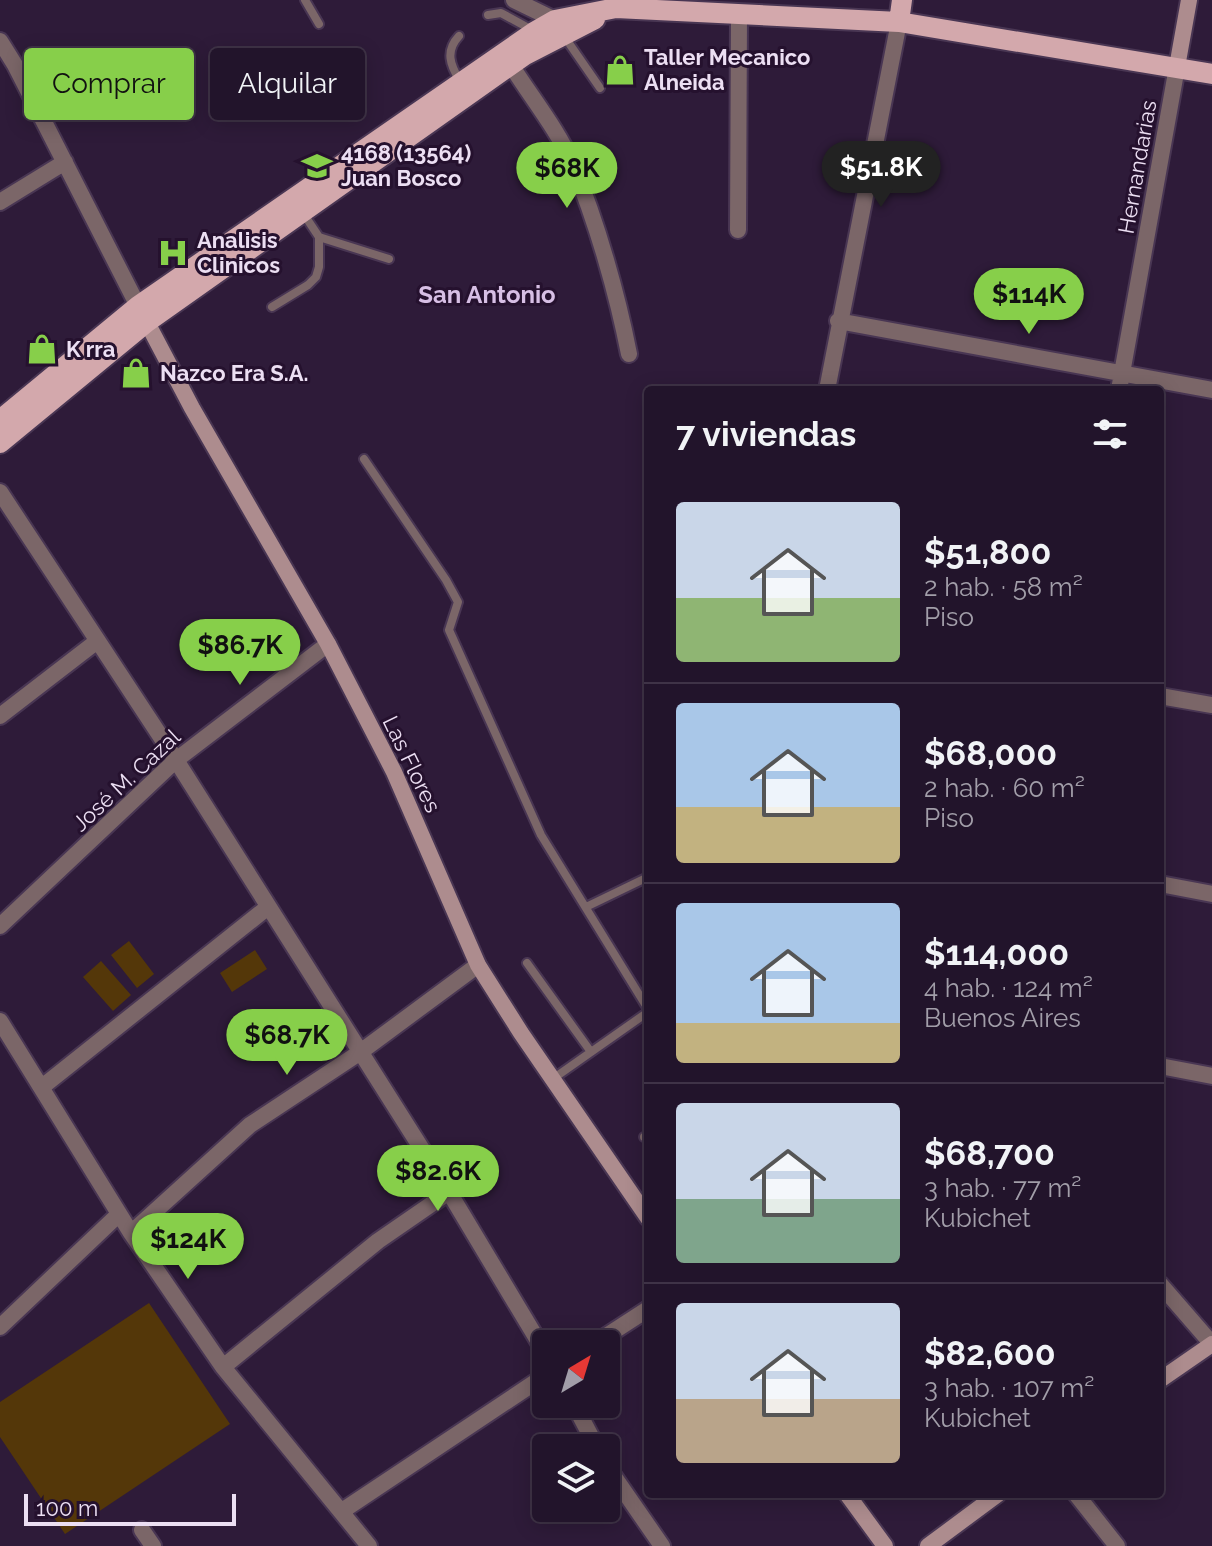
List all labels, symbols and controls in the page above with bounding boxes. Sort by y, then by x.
place label: Taller Mecanico Alneida [644,44,810,95]
chip: Comprar [24,48,194,120]
chip: Alquilar [210,48,365,120]
shop icon: Taller Mecanico Alneida [603,53,637,87]
street label: Hernandarias [1112,98,1162,236]
place label: 4168 (13564) Juan Bosco [341,140,471,191]
pin: $51.8K [816,141,946,209]
pin: $68K [520,142,614,210]
school or university icon: 4168 (13564) Juan Bosco [300,149,334,183]
text: $51.8K [840,152,922,182]
text: $68K [534,153,600,183]
place label: Analisis Clinicos [197,227,280,278]
hospital icon: Analisis Clinicos [156,236,190,270]
pin: $114K [973,268,1085,336]
text: $114K [992,279,1066,309]
district label: San Antonio [418,280,556,309]
shop icon: K rra [25,332,59,366]
place label: K rra [66,336,115,362]
shop icon: Nazco Era S.A. [119,356,153,390]
place label: Nazco Era S.A. [160,360,309,386]
icon: filters [1088,412,1132,456]
text: 7 viviendas [676,414,856,454]
text: $51,800 [924,532,1051,572]
icon: home [740,534,836,630]
text: 2 hab. · 58 m² [924,572,1083,602]
text: Piso [924,602,974,632]
pin: $86.7K [175,619,305,687]
text: $86.7K [197,630,283,660]
street label: Las Flores [378,712,446,816]
street label: José M. Cazal [67,724,185,836]
text: $68,000 [924,733,1057,773]
icon: home [740,735,836,831]
text: 2 hab. · 60 m² [924,773,1085,803]
text: Piso [924,803,974,833]
text: $114,000 [924,933,1069,973]
icon: home [740,935,836,1031]
text: 4 hab. · 124 m² [924,973,1093,1003]
text: Buenos Aires [924,1003,1081,1033]
pin: $68.7K [222,1009,352,1077]
text: $68.7K [244,1020,330,1050]
text: $68,700 [924,1133,1055,1173]
icon: home [740,1135,836,1231]
pin: $82.6K [373,1145,503,1213]
text: $82.6K [395,1156,481,1186]
text: 3 hab. · 77 m² [924,1173,1081,1203]
text: Kubichet [924,1203,1031,1233]
pin: $124K [132,1213,244,1281]
text: $124K [150,1224,226,1254]
north arrow [532,1330,620,1418]
map controls [532,1330,620,1522]
text: $82,600 [924,1333,1056,1373]
icon: home [740,1335,836,1431]
text: 3 hab. · 107 m² [924,1373,1094,1403]
text: Kubichet [924,1403,1031,1433]
button: layers [532,1434,620,1522]
scale bar [24,1490,236,1526]
text: 100 m [36,1495,98,1521]

